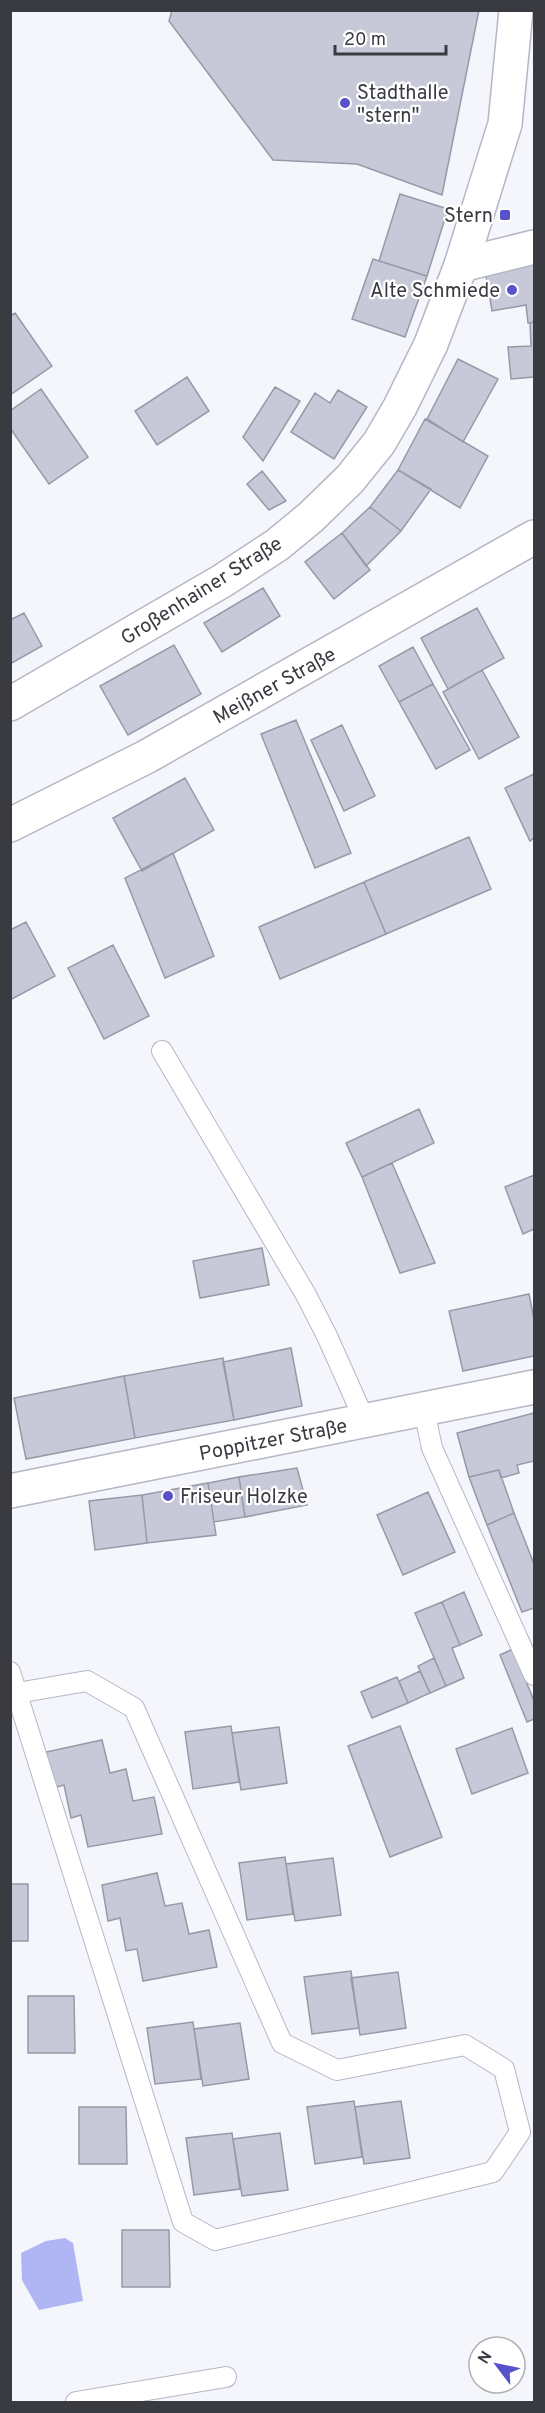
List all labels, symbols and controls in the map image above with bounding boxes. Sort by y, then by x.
scale bar [335,18,446,56]
text: 20 m [344,29,386,52]
place label: Stadthalle "stern" [357,81,448,130]
marker: Stadthalle "stern" [338,96,352,110]
place label: Stern [444,204,493,230]
marker: Stern [498,208,512,222]
place label: Alte Schmiede [370,279,500,305]
marker: Alte Schmiede [505,283,519,297]
street label: Großenhainer Straße [116,531,288,652]
street label: Meißner Straße [209,642,341,731]
street label: Poppitzer Straße [197,1414,350,1468]
place label: Friseur Holzke [180,1485,308,1511]
marker: Friseur Holzke [161,1489,175,1503]
north arrow [467,2335,527,2395]
text: N [474,2348,498,2368]

